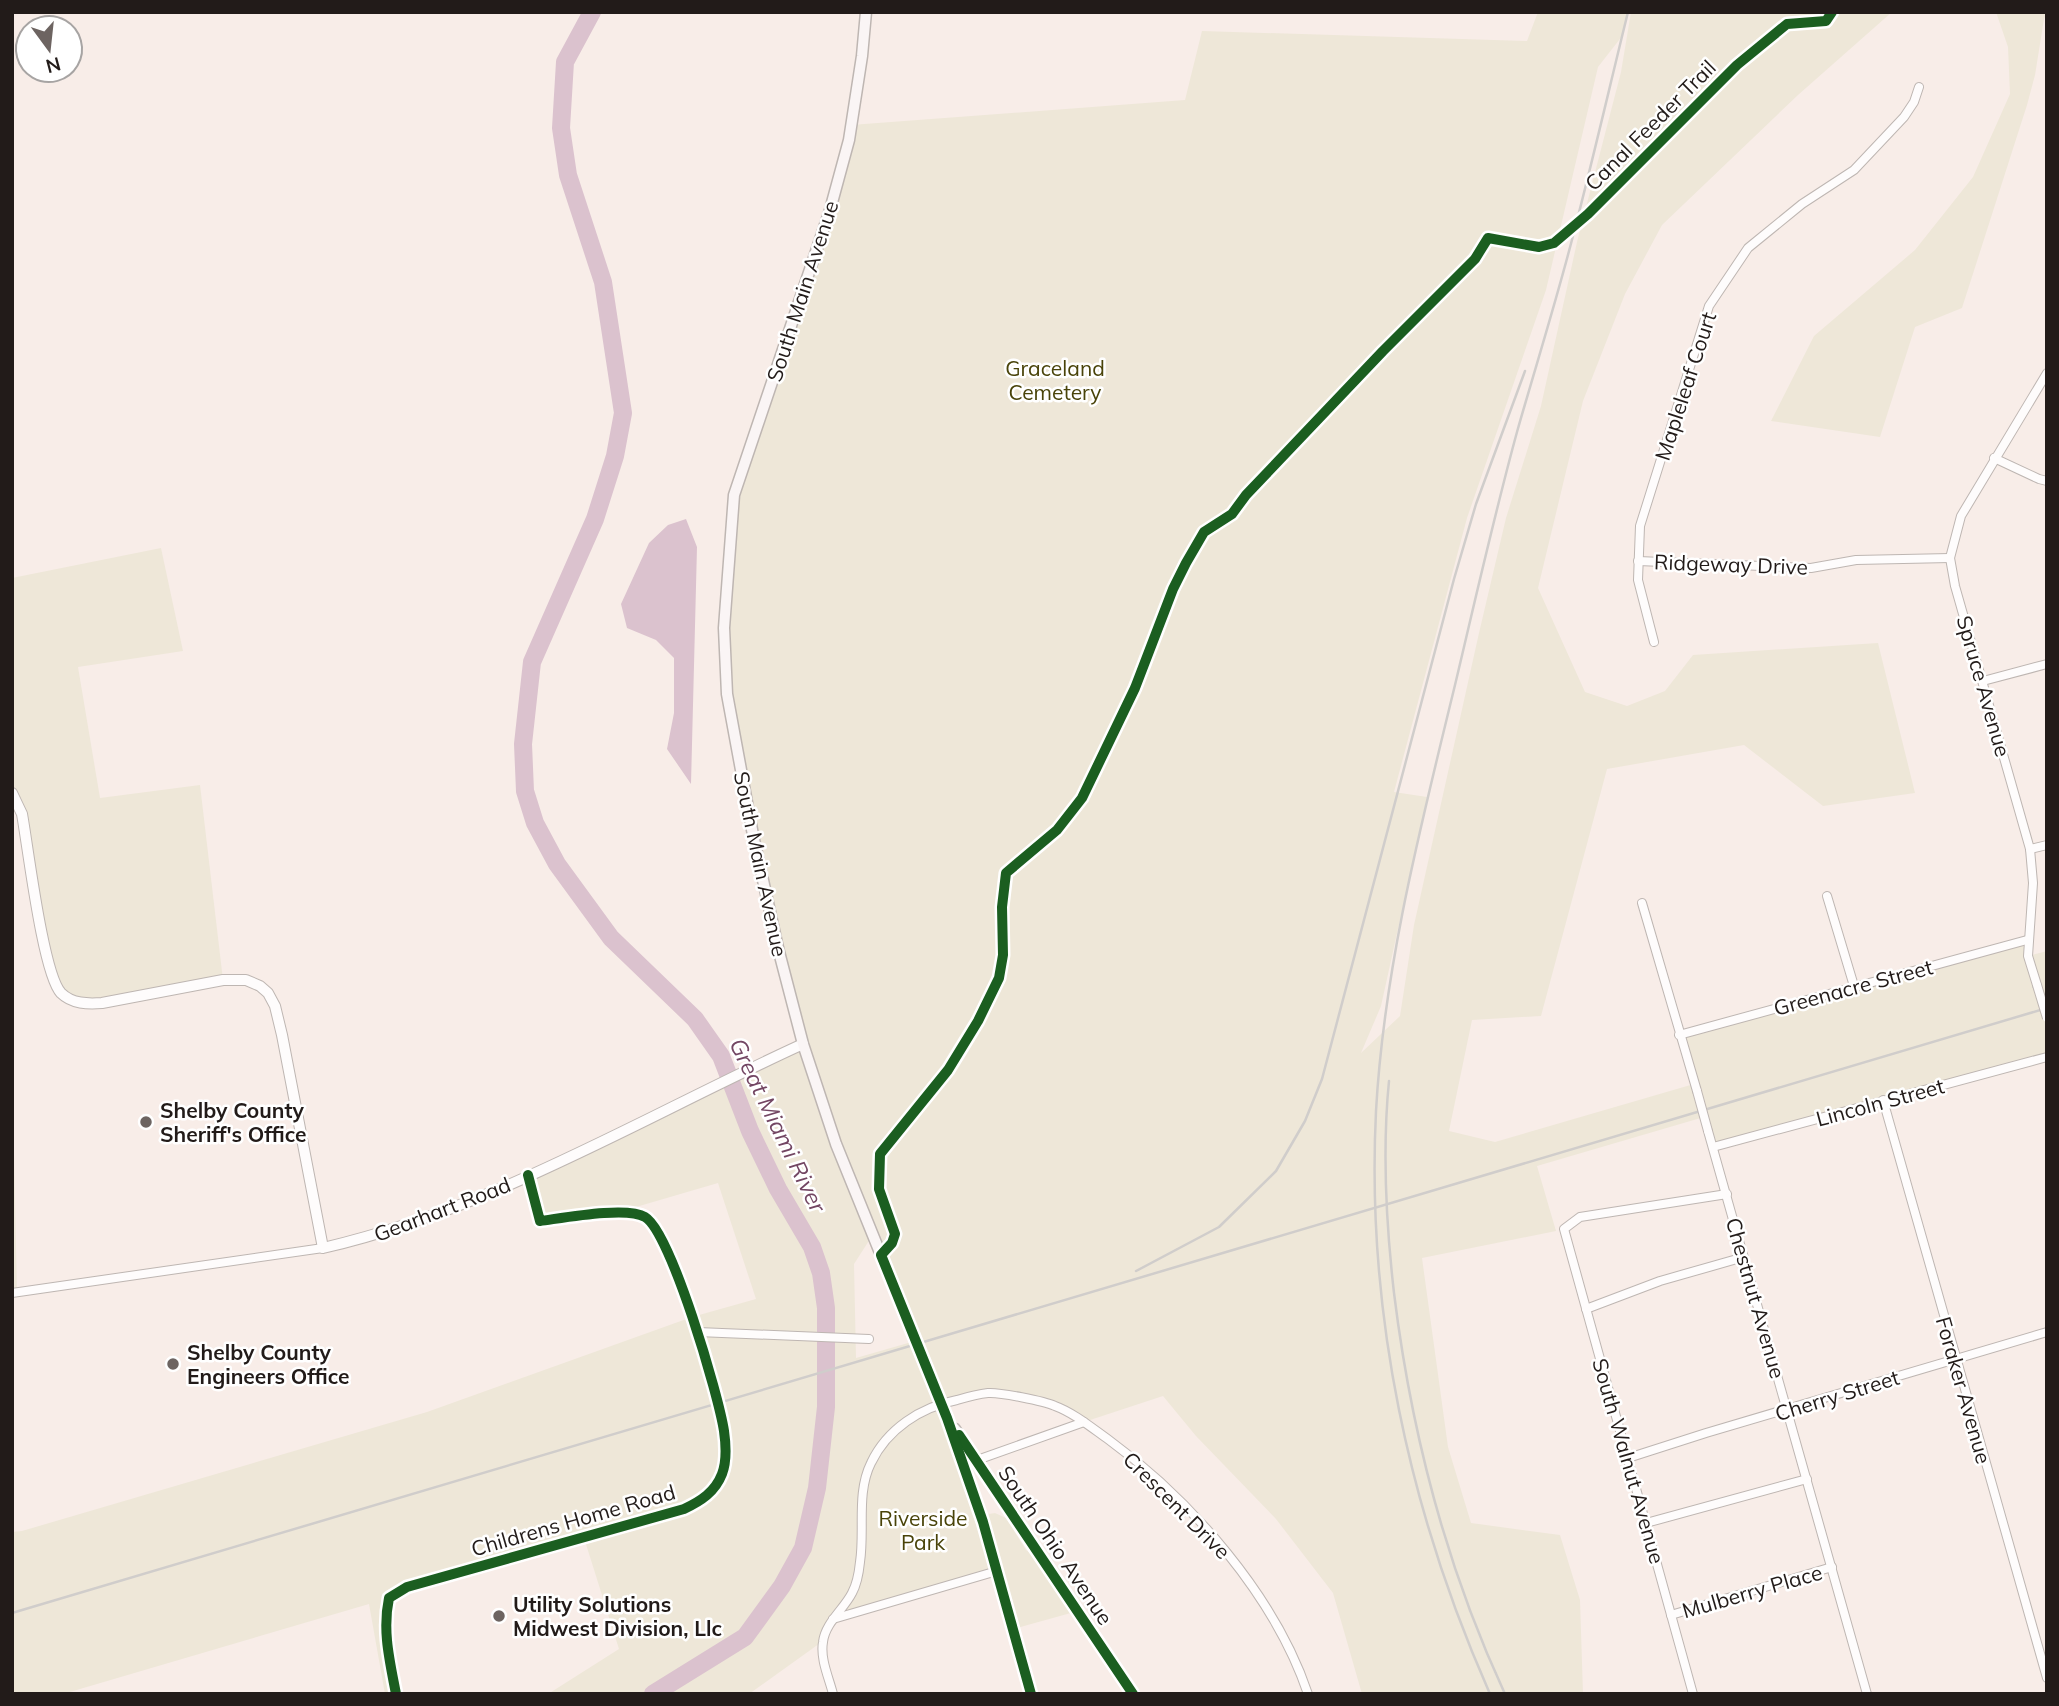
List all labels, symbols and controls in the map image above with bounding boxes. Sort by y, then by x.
north arrow [14,14,84,84]
text: N [43,52,63,79]
street label: Canal Feeder Trail [1579,54,1721,196]
street label: South Main Avenue [760,197,844,385]
street label: Mapleleaf Court [1649,309,1721,463]
park label: Graceland Cemetery [1005,355,1105,405]
street label: Ridgeway Drive [1654,548,1808,580]
street label: Spruce Avenue [1951,612,2017,760]
street label: South Main Avenue [729,769,793,959]
street label: Greenacre Street [1771,953,1935,1021]
water label: Great Miami River [723,1033,833,1218]
street label: Lincoln Street [1813,1072,1947,1132]
place label: Shelby County Sheriff's Office [160,1097,307,1147]
marker: Shelby County Sheriff's Office [138,1114,154,1130]
street label: Gearhart Road [370,1171,514,1247]
street label: Chestnut Avenue [1721,1215,1791,1381]
street label: Foraker Avenue [1931,1313,1997,1467]
place label: Shelby County Engineers Office [187,1339,350,1389]
street label: South Walnut Avenue [1587,1355,1671,1567]
marker: Shelby County Engineers Office [165,1356,181,1372]
street label: Cherry Street [1772,1364,1902,1426]
street label: Crescent Drive [1118,1446,1236,1564]
street label: South Ohio Avenue [993,1460,1119,1630]
street label: Childrens Home Road [468,1478,678,1562]
park label: Riverside Park [879,1505,967,1555]
street label: Mulberry Place [1679,1559,1825,1623]
place label: Utility Solutions Midwest Division, Llc [513,1591,722,1641]
marker: Utility Solutions Midwest Division, Llc [491,1608,507,1624]

